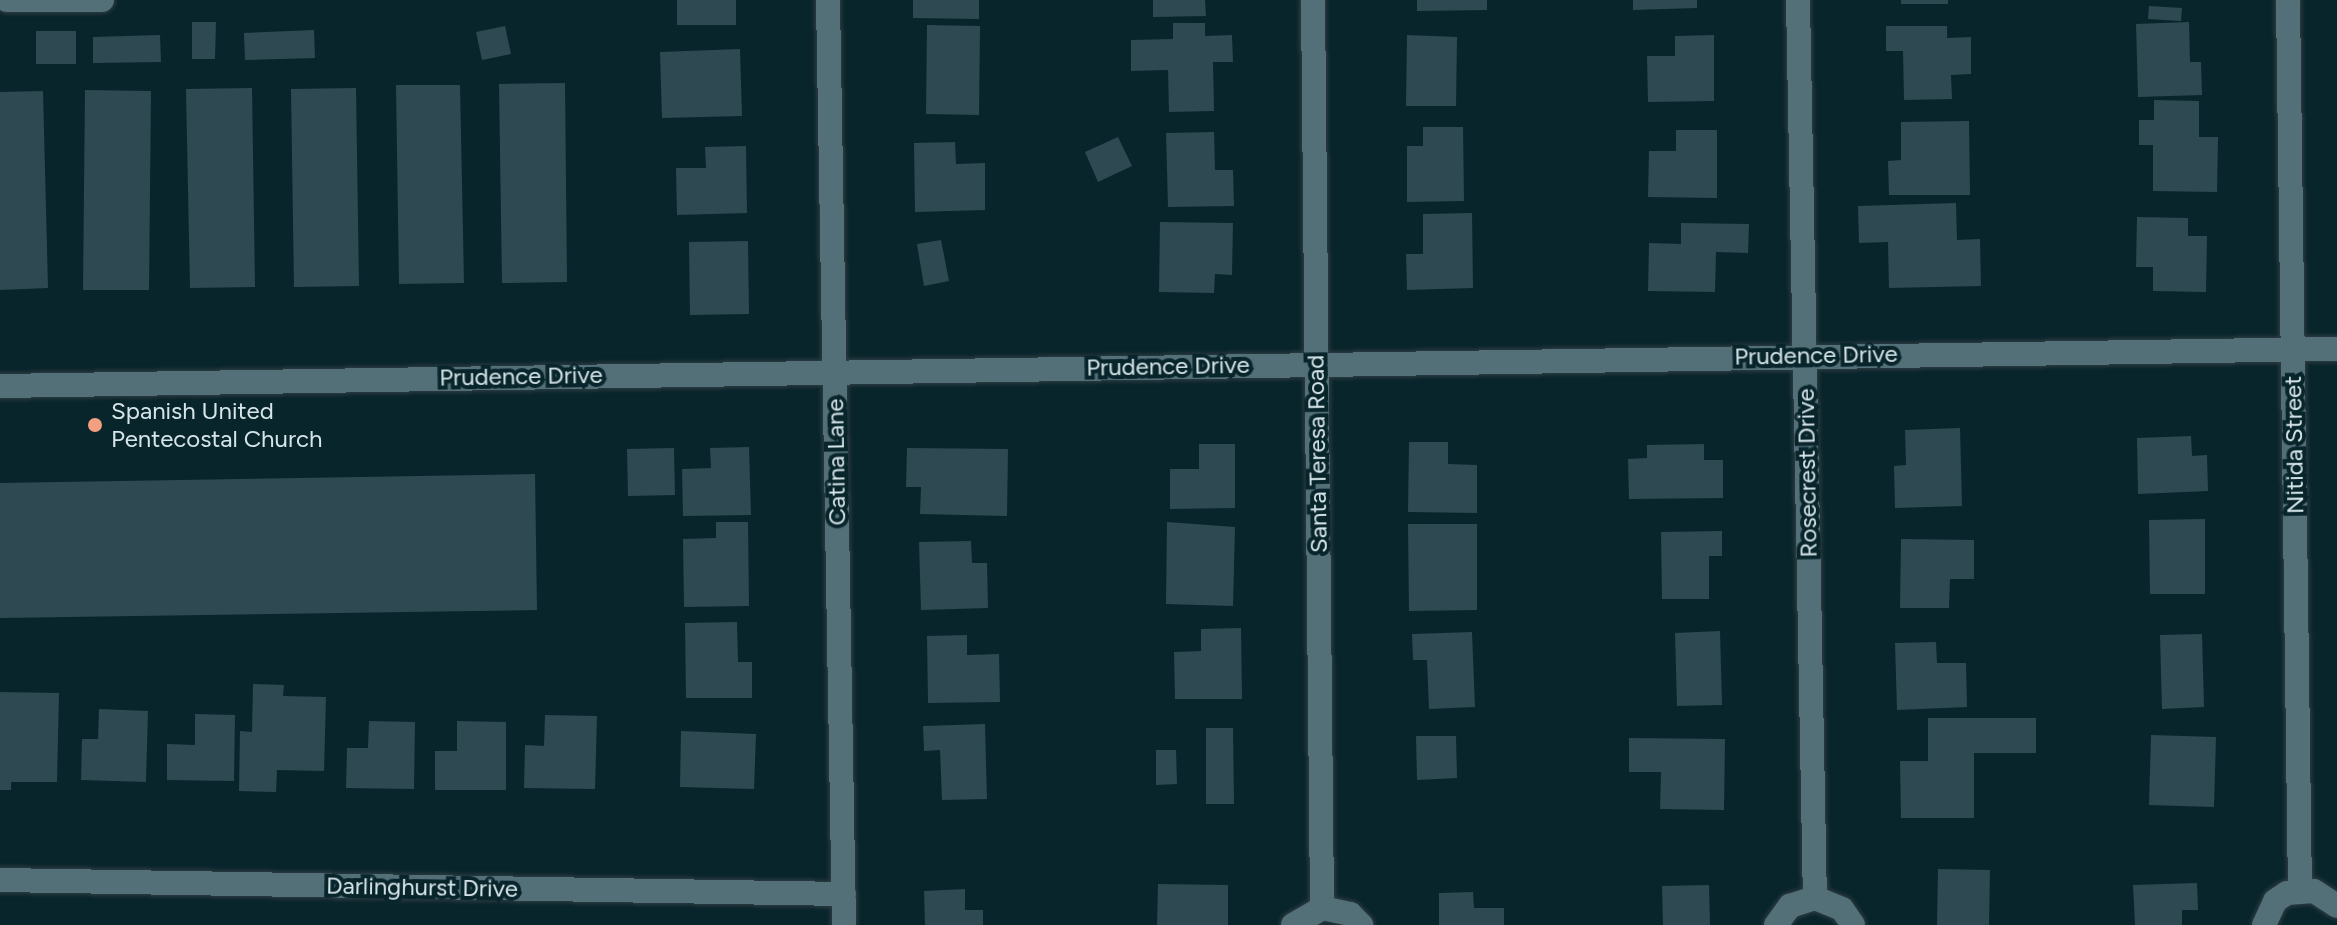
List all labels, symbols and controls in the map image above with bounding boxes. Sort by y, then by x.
street label: Prudence Drive [1734,339,1898,371]
street label: Prudence Drive [1086,350,1250,382]
street label: Santa Teresa Road [1301,355,1333,553]
street label: Prudence Drive [439,360,603,392]
street label: Nitida Street [2278,376,2310,514]
street label: Rosecrest Drive [1791,388,1823,558]
place label: Spanish United Pentecostal Church [111,397,322,453]
street label: Catina Lane [820,398,852,526]
marker: Spanish United Pentecostal Church [86,416,104,434]
street label: Darlinghurst Drive [326,871,518,903]

